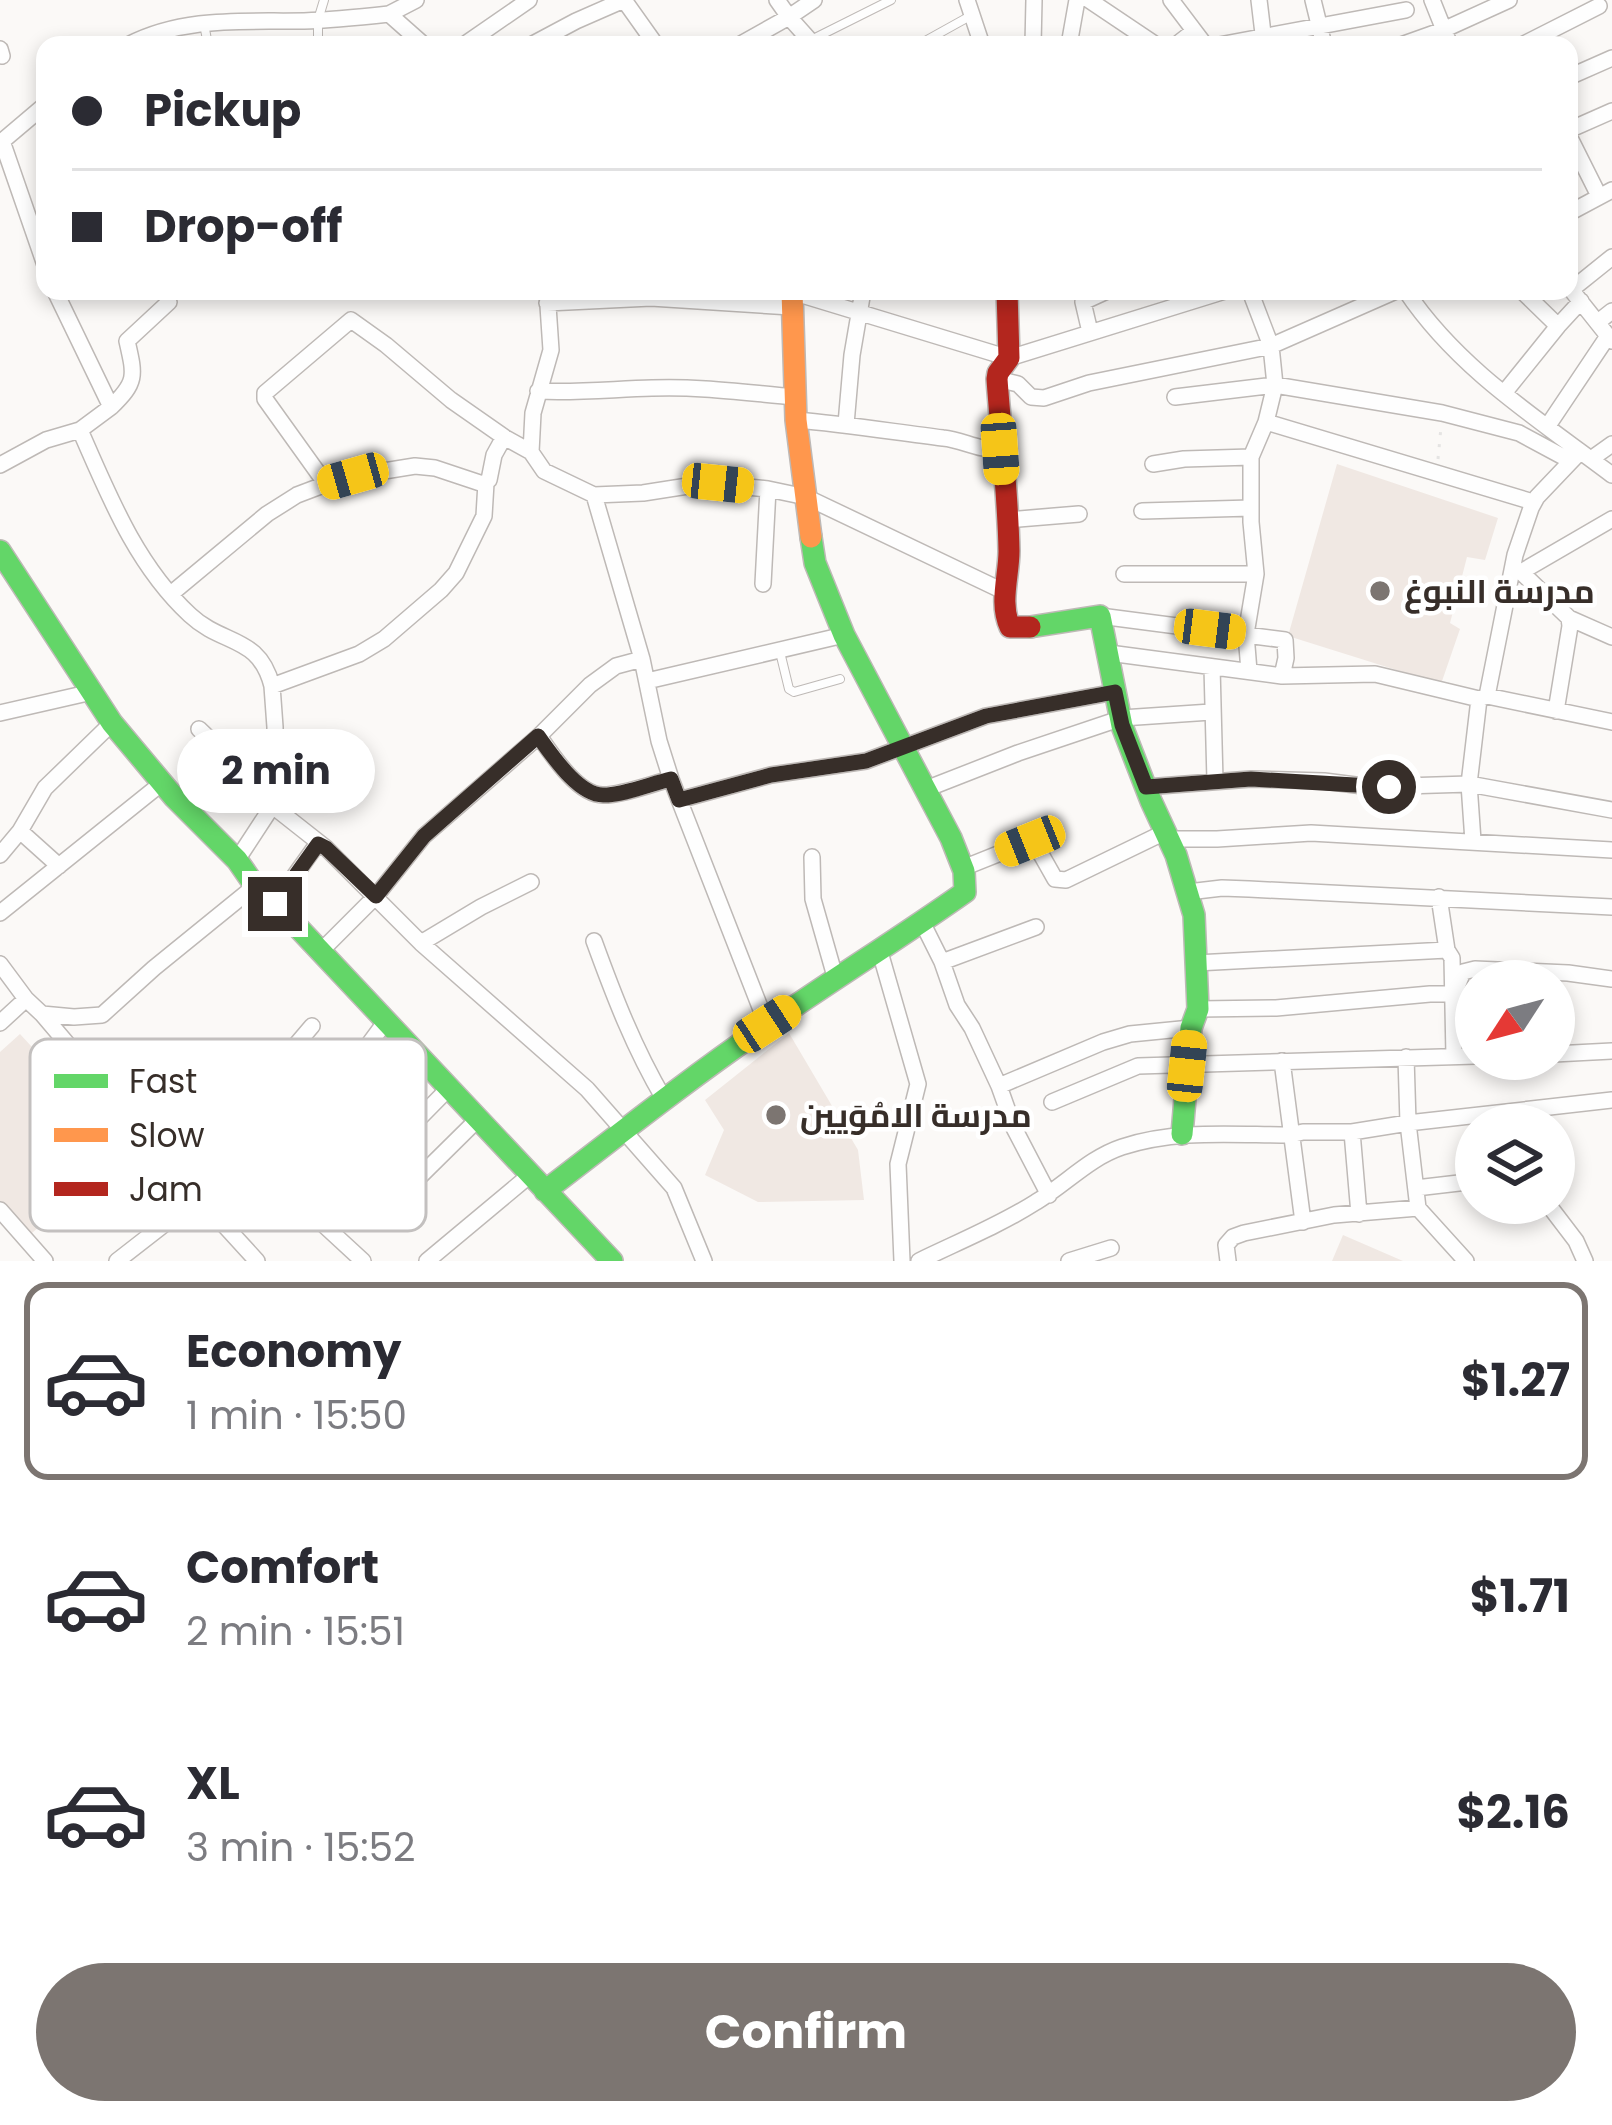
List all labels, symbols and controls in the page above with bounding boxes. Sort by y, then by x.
text: Pickup [144,79,301,142]
text: Drop-off [144,195,342,258]
car [980,412,1020,486]
car [313,449,393,503]
car [680,461,756,505]
place label: مدرسة النبوغ [1404,568,1595,615]
marker: مدرسة النبوغ [1367,578,1393,604]
car [1172,607,1248,651]
callout: 2 min [176,730,374,814]
text: 2 min [221,743,331,798]
route start [1362,760,1416,814]
car [990,811,1070,871]
route end [248,877,302,931]
north arrow [1455,960,1575,1080]
map controls [1455,960,1575,1224]
car [727,989,807,1059]
car [1165,1028,1209,1104]
legend [30,1039,426,1231]
text: Fast [129,1058,197,1105]
place label: مدرسة الامُوَيين [800,1092,1032,1139]
marker: مدرسة الامُوَيين [763,1102,789,1128]
button: layers [1455,1104,1575,1224]
text: Slow [129,1112,205,1159]
text: Jam [129,1166,203,1213]
text: Economy [186,1320,401,1383]
icon: car [42,1327,150,1435]
text: $1.27 [1461,1349,1570,1412]
text: 1 min · 15:50 [186,1388,407,1443]
text: Comfort [186,1536,379,1599]
icon: car [42,1543,150,1651]
text: $1.71 [1470,1565,1570,1628]
text: 2 min · 15:51 [186,1604,405,1659]
text: XL [186,1752,240,1815]
icon: car [42,1759,150,1867]
text: $2.16 [1456,1781,1570,1844]
text: 3 min · 15:52 [186,1820,415,1875]
button: Confirm [36,1963,1576,2101]

